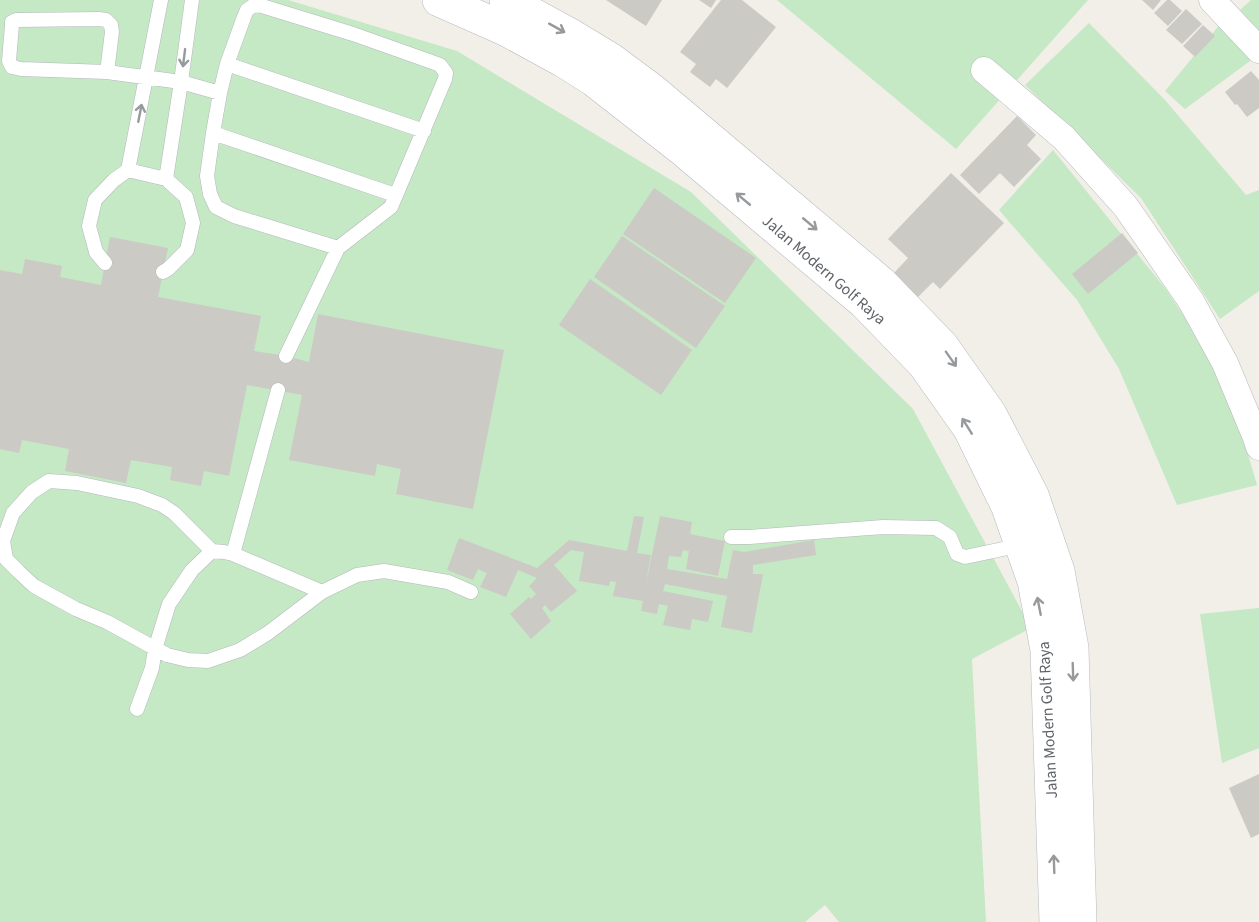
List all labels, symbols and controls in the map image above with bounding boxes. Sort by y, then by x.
one-way arrow [548,22,565,34]
one-way arrow [179,48,190,67]
one-way arrow [135,103,146,123]
one-way arrow [735,193,751,206]
street label: Jalan Modern Golf Raya [757,210,891,330]
one-way arrow [802,217,817,231]
one-way arrow [945,350,957,366]
one-way arrow [960,418,972,435]
one-way arrow [1033,597,1044,617]
street label: Jalan Modern Golf Raya [1033,641,1063,799]
one-way arrow [1067,662,1079,682]
one-way arrow [1048,854,1060,874]

